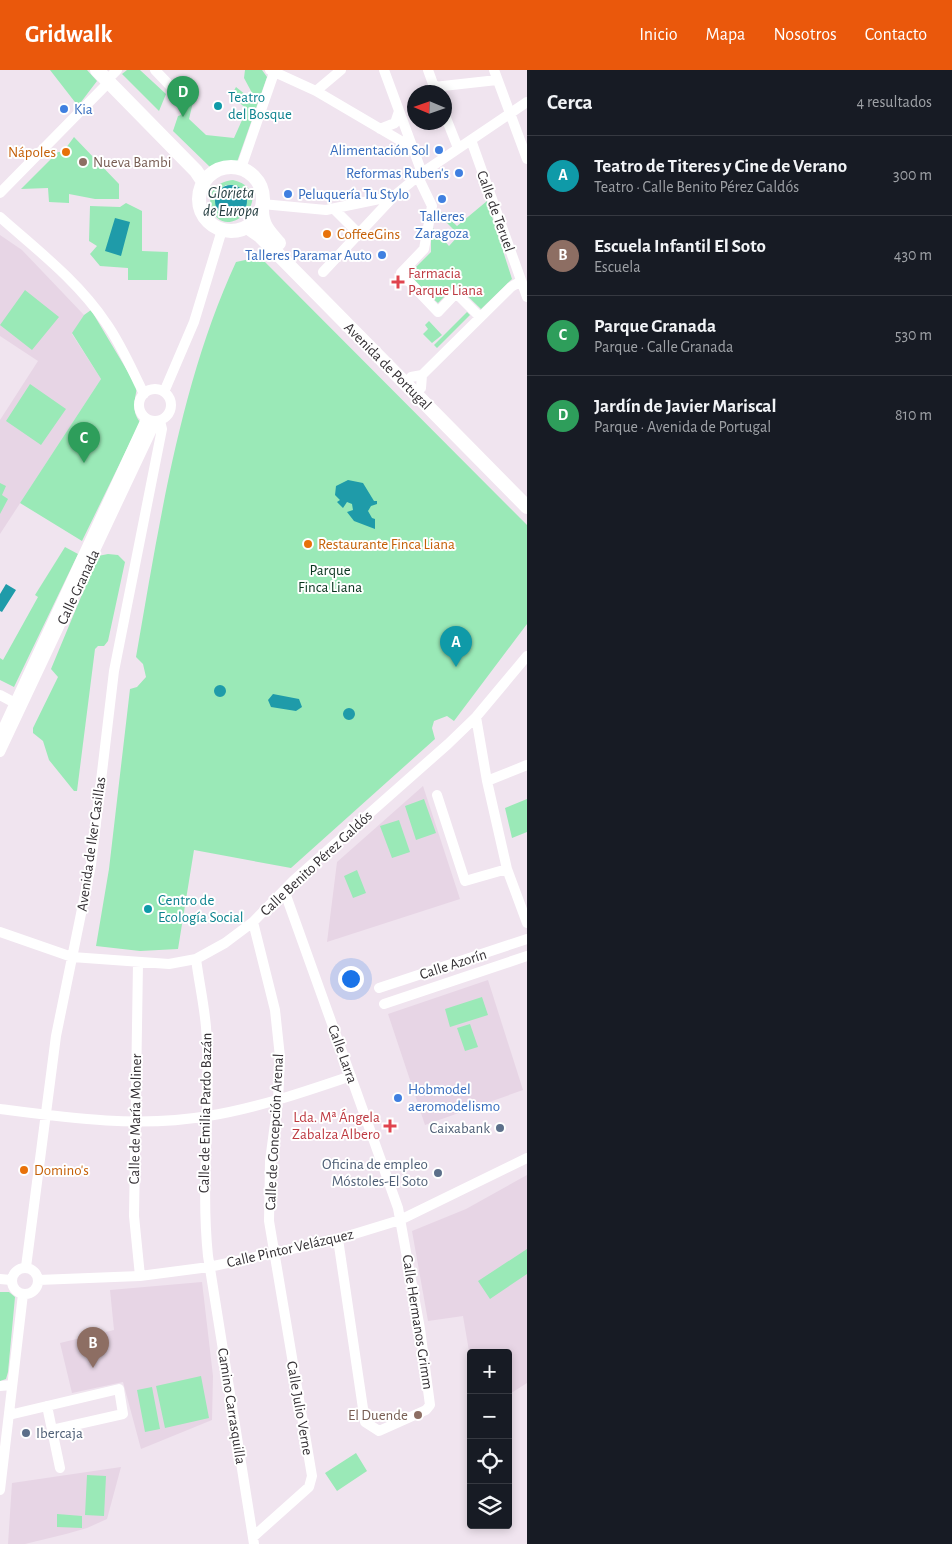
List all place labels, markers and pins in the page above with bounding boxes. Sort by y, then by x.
pin: D [167,76,199,117]
place label: Teatro del Bosque [228,90,292,122]
marker: Teatro del Bosque [212,100,224,112]
place label: Kia [74,102,93,117]
marker: Kia [58,103,70,115]
place label: Alimentación Sol [330,143,429,158]
marker: Alimentación Sol [433,144,445,156]
place label: Nápoles [8,145,56,160]
marker: Nápoles [60,146,72,158]
place label: Nueva Bambi [93,155,171,170]
marker: Nueva Bambi [77,156,89,168]
place label: Reformas Ruben's [346,166,449,181]
marker: Reformas Ruben's [453,167,465,179]
place label: Peluquería Tu Stylo [298,187,409,202]
marker: Peluquería Tu Stylo [282,188,294,200]
marker: Talleres Zaragoza [436,193,448,205]
place label: Talleres Zaragoza [415,209,469,241]
place label: CoffeeGins [337,227,400,242]
marker: CoffeeGins [321,228,333,240]
place label: Talleres Paramar Auto [245,248,372,263]
marker: Talleres Paramar Auto [376,249,388,261]
place label: Farmacia Parque Liana [408,266,483,298]
marker: Farmacia Parque Liana [392,276,404,288]
pin: C [68,422,100,463]
place label: Restaurante Finca Liana [318,537,455,552]
marker: Restaurante Finca Liana [302,538,314,550]
pin: A [440,626,472,667]
place label: Centro de Ecología Social [158,893,244,925]
marker: Centro de Ecología Social [142,903,154,915]
place label: Hobmodel aeromodelismo [408,1082,500,1114]
marker: Hobmodel aeromodelismo [392,1092,404,1104]
place label: Lda. Mª Ángela Zabalza Albero [292,1108,380,1142]
marker: Lda. Mª Ángela Zabalza Albero [384,1120,396,1132]
place label: Caixabank [429,1121,490,1136]
marker: Caixabank [494,1122,506,1134]
place label: Oficina de empleo Móstoles-El Soto [322,1157,428,1189]
place label: Domino's [34,1163,89,1178]
marker: Domino's [18,1164,30,1176]
marker: Oficina de empleo Móstoles-El Soto [432,1167,444,1179]
pin: B [77,1327,109,1368]
place label: El Duende [348,1408,408,1423]
marker: El Duende [412,1409,424,1421]
place label: Ibercaja [36,1426,83,1441]
marker: Ibercaja [20,1427,32,1439]

